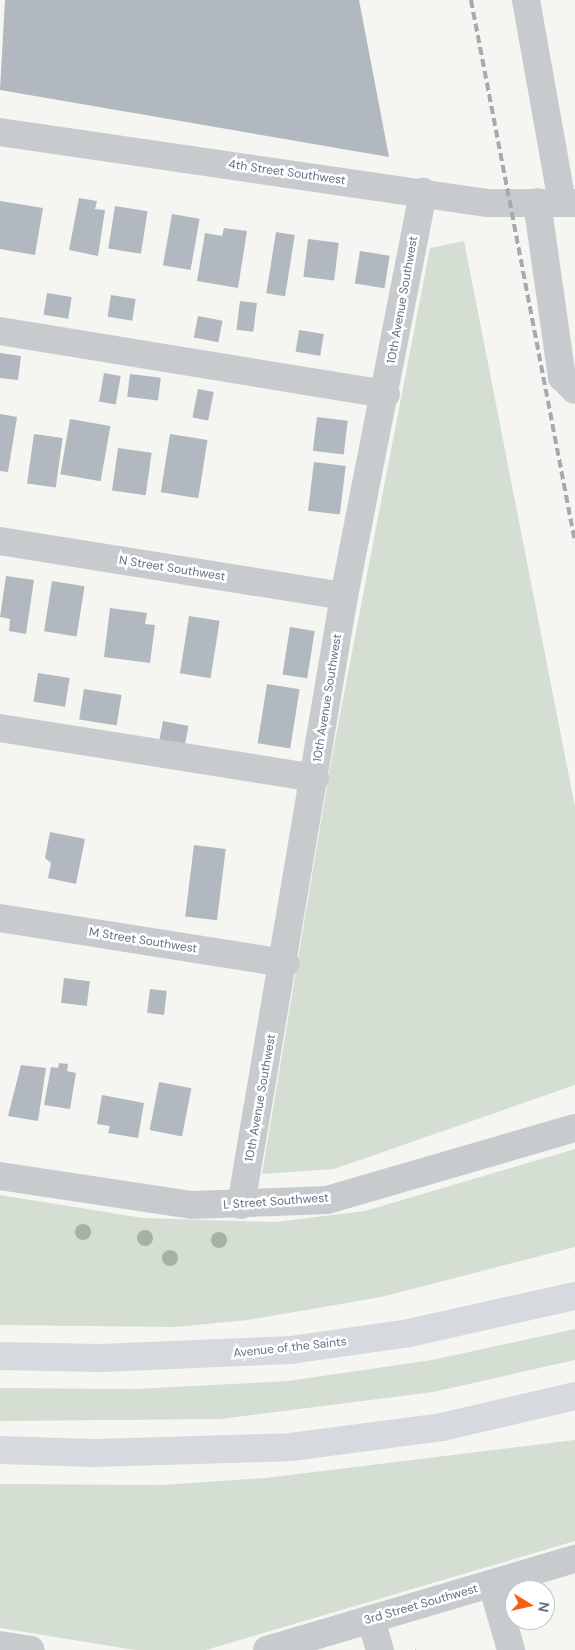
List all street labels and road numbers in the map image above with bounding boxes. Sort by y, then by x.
street label: 4th Street Southwest [228,158,346,188]
street label: 10th Avenue Southwest [385,235,421,365]
street label: N Street Southwest [118,553,226,585]
street label: 10th Avenue Southwest [311,633,345,763]
street label: M Street Southwest [88,925,198,957]
street label: 10th Avenue Southwest [243,1033,279,1163]
street label: L Street Southwest [223,1191,329,1213]
street label: Avenue of the Saints [233,1335,347,1361]
street label: 3rd Street Southwest [362,1582,480,1628]

